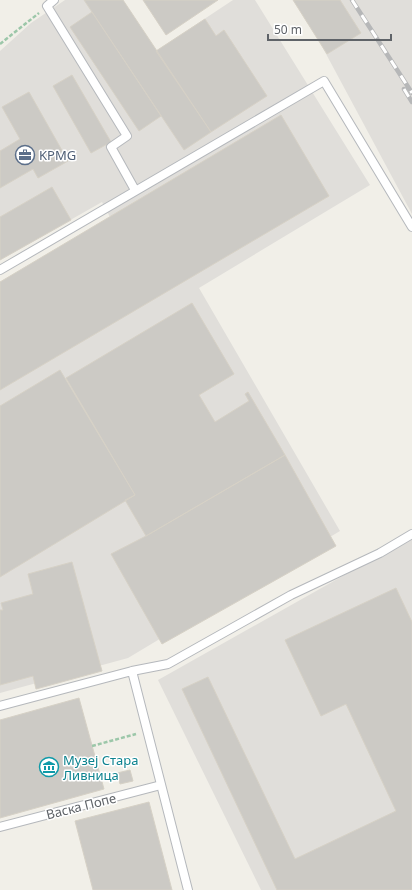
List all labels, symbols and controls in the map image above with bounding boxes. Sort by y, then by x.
scale bar [268,16,391,42]
text: 50 m [274,21,302,38]
office icon: KPMG [14,144,36,166]
place label: KPMG [39,146,76,164]
place label: Музеј Стара Ливница [63,751,138,784]
museum icon: Музеј Стара Ливница [38,756,60,778]
street label: Васка Попе [44,789,118,823]

